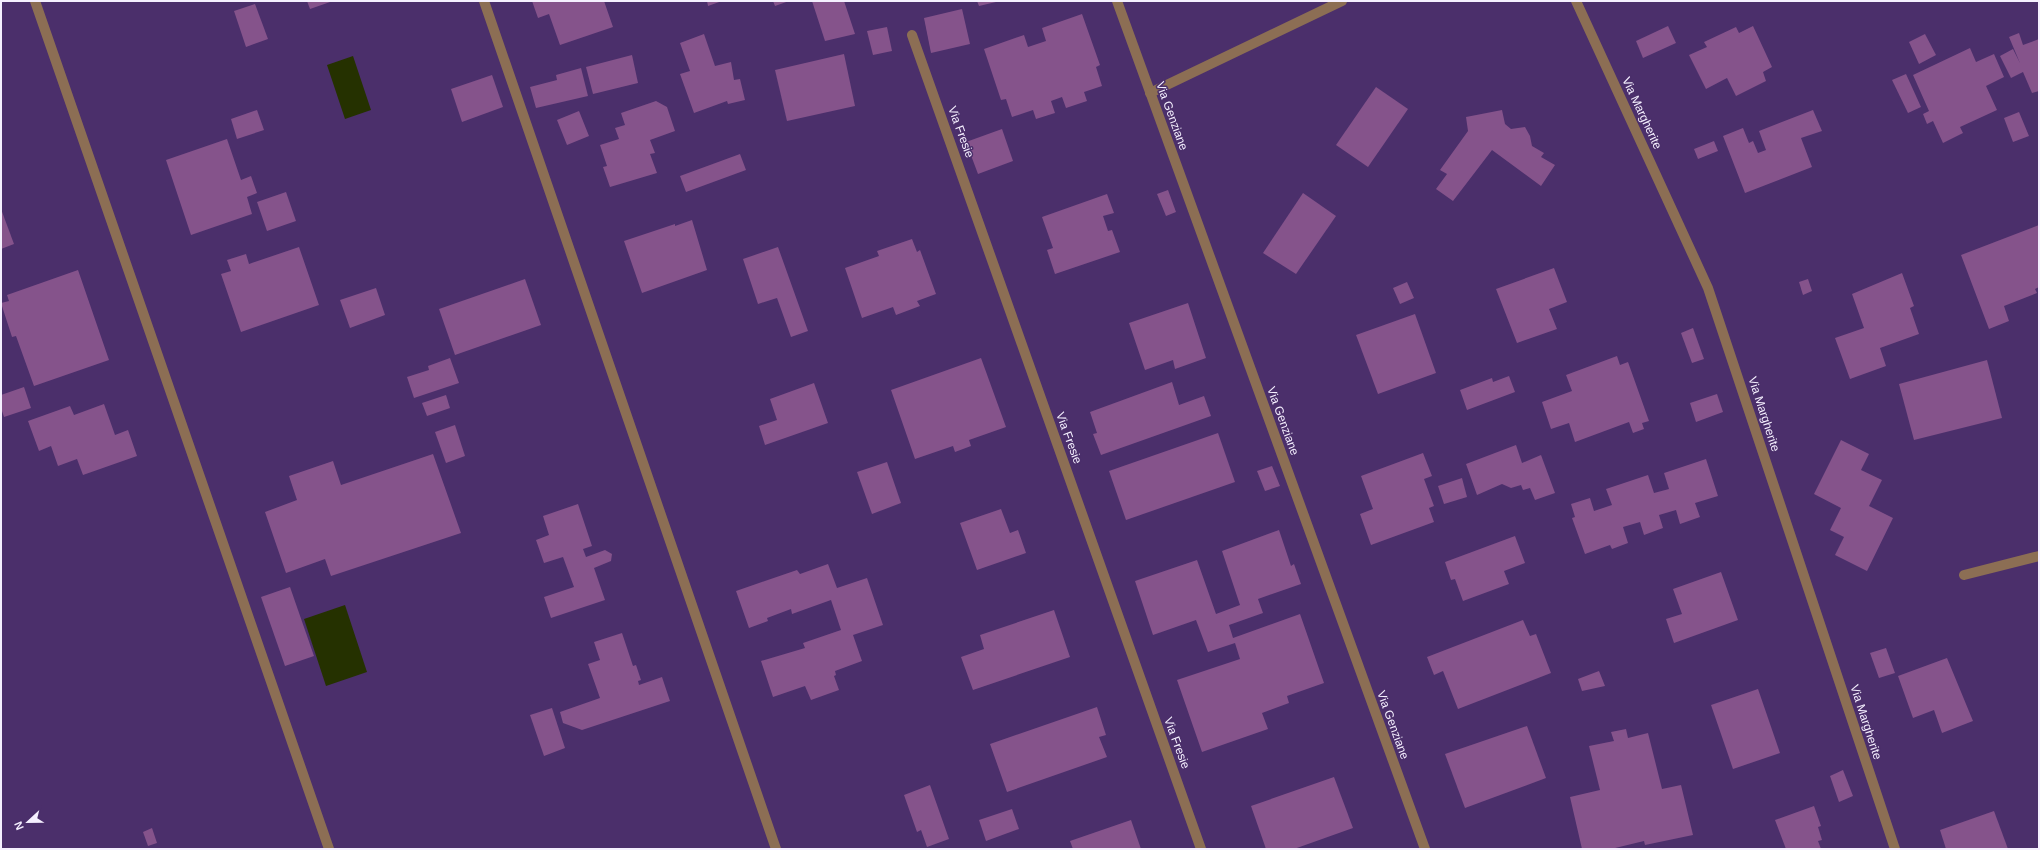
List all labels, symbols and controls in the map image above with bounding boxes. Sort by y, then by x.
street label: Via Margherite [1619,75,1665,152]
street label: Via Genziane [1153,80,1191,152]
street label: Via Fresie [945,104,977,160]
street label: Via Margherite [1745,375,1783,453]
street label: Via Genziane [1264,385,1302,457]
street label: Via Fresie [1053,410,1085,466]
street label: Via Margherite [1847,683,1885,761]
street label: Via Genziane [1374,689,1412,761]
street label: Via Fresie [1161,715,1193,771]
north arrow [8,802,48,842]
text: N [12,820,26,832]

